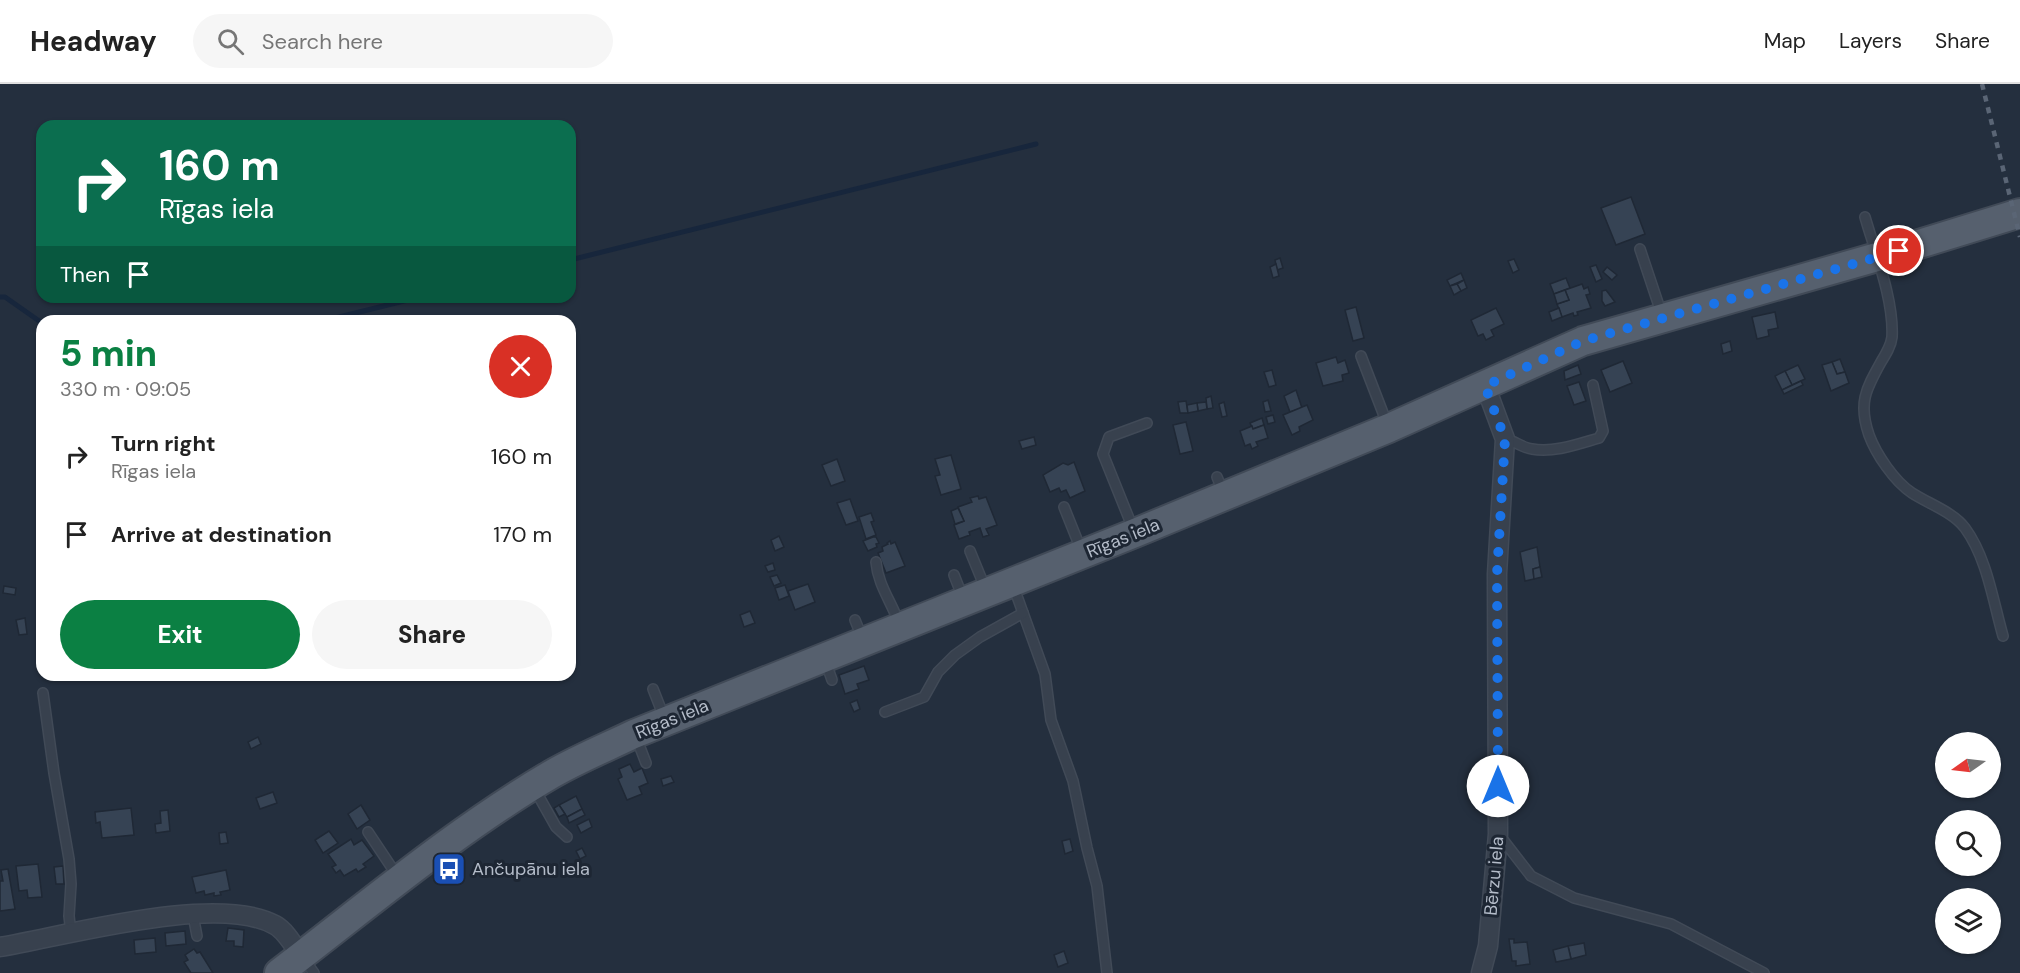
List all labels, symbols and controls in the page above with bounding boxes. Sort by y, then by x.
search box [193,14,613,68]
text: Headway [30,23,157,60]
icon: search [214,25,247,58]
text: Search here [262,27,383,56]
text: Map [1764,27,1806,55]
text: Layers [1839,27,1902,55]
text: Share [1935,27,1990,55]
text: 160 m [159,138,280,193]
icon: right [60,144,138,222]
text: Rīgas iela [159,191,274,226]
pin [1873,225,1924,276]
icon: arrive [1882,234,1915,267]
icon: arrive [122,258,155,291]
text: Then [60,260,110,289]
text: 5 min [60,330,157,377]
button: close [489,335,552,398]
text: 330 m · 09:05 [60,376,191,402]
text: Turn right [111,429,216,458]
icon: right [60,440,93,473]
text: 160 m [491,442,552,471]
text: Rīgas iela [111,458,196,484]
street label: Rīgas iela [1083,513,1163,563]
icon: arrive [60,518,93,551]
text: Arrive at destination [111,520,332,549]
text: 170 m [493,520,552,549]
button: Exit [60,600,300,669]
button: Share [312,600,552,669]
street label: Rīgas iela [632,694,712,744]
north arrow [1935,732,2001,798]
map controls [1935,732,2001,954]
position arrow [1466,754,1530,818]
button: search [1935,810,2001,876]
street label: Bērzu iela [1479,835,1509,917]
bus stop icon: Ančupānu iela [431,851,467,887]
place label: Ančupānu iela [472,857,590,881]
button: layers [1935,888,2001,954]

